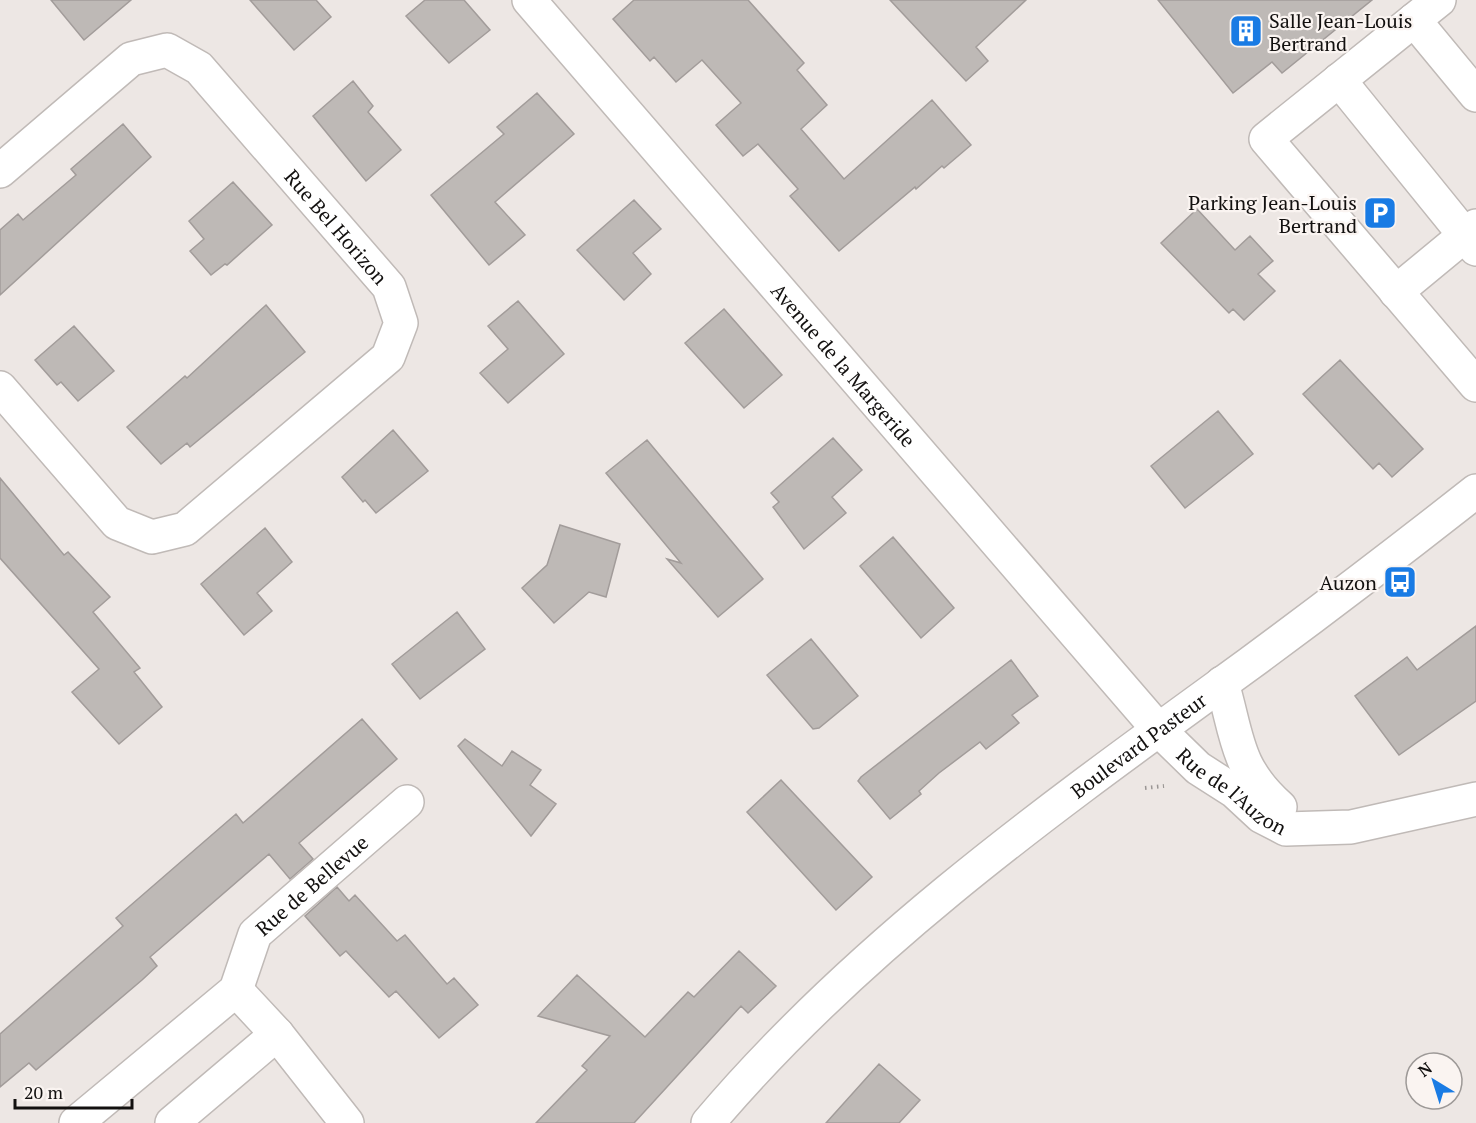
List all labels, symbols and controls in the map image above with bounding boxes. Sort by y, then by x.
place label: Salle Jean-Louis Bertrand [1269,7,1412,57]
building icon: Salle Jean-Louis Bertrand [1228,13,1264,49]
street label: Rue Bel Horizon [279,163,394,290]
place label: Parking Jean-Louis Bertrand [1188,189,1357,239]
parking icon: Parking Jean-Louis Bertrand [1362,195,1398,231]
street label: Avenue de la Margeride [766,277,922,453]
bus stop icon: Auzon [1382,564,1418,600]
place label: Auzon [1319,569,1377,596]
street label: Boulevard Pasteur [1065,686,1212,804]
street label: Rue de l'Auzon [1171,741,1291,841]
street label: Rue de Bellevue [249,829,374,941]
north arrow [1404,1051,1464,1111]
text: N [1413,1057,1436,1082]
scale bar [15,1072,132,1110]
text: 20 m [24,1080,64,1104]

